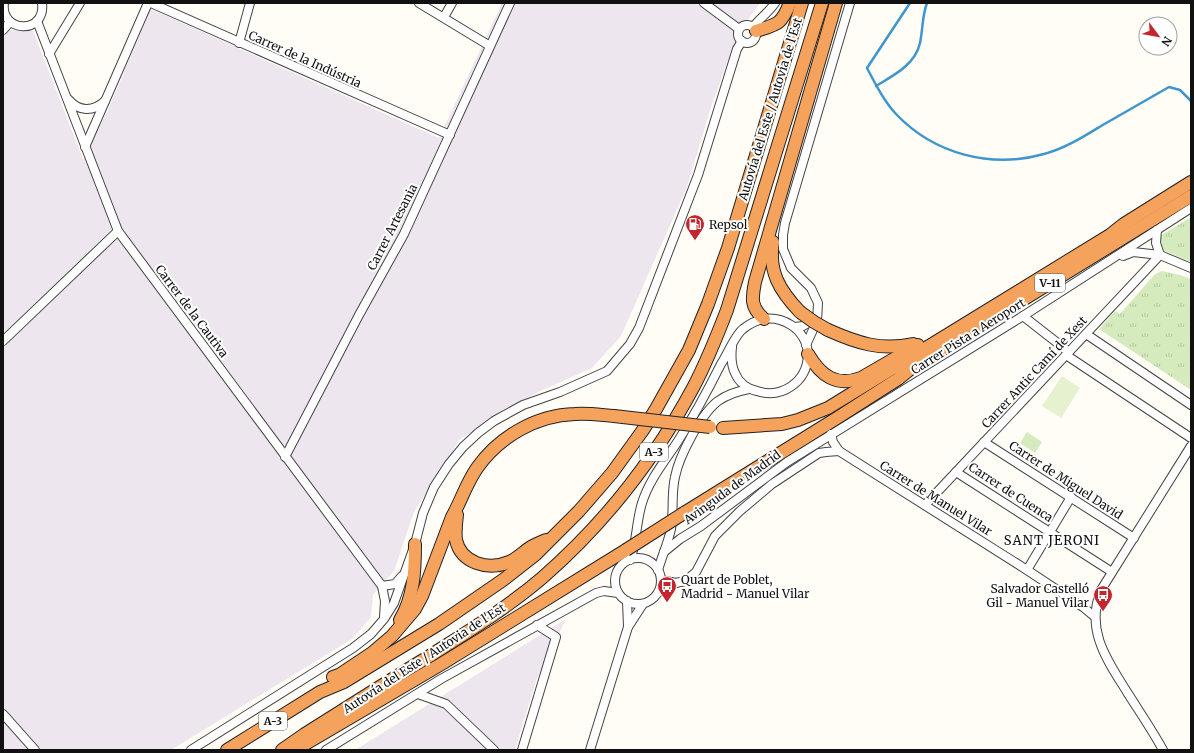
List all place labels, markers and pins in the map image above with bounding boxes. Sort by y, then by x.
fuel station icon: Repsol [684,213,706,241]
place label: Repsol [709,217,748,232]
place label: Quart de Poblet, Madrid - Manuel Vilar [681,572,810,601]
bus stop icon: Quart de Poblet, Madrid - Manuel Vilar [656,575,678,603]
place label: Salvador Castelló Gil - Manuel Vilar [987,581,1090,610]
bus stop icon: Salvador Castelló Gil - Manuel Vilar [1092,584,1114,612]

